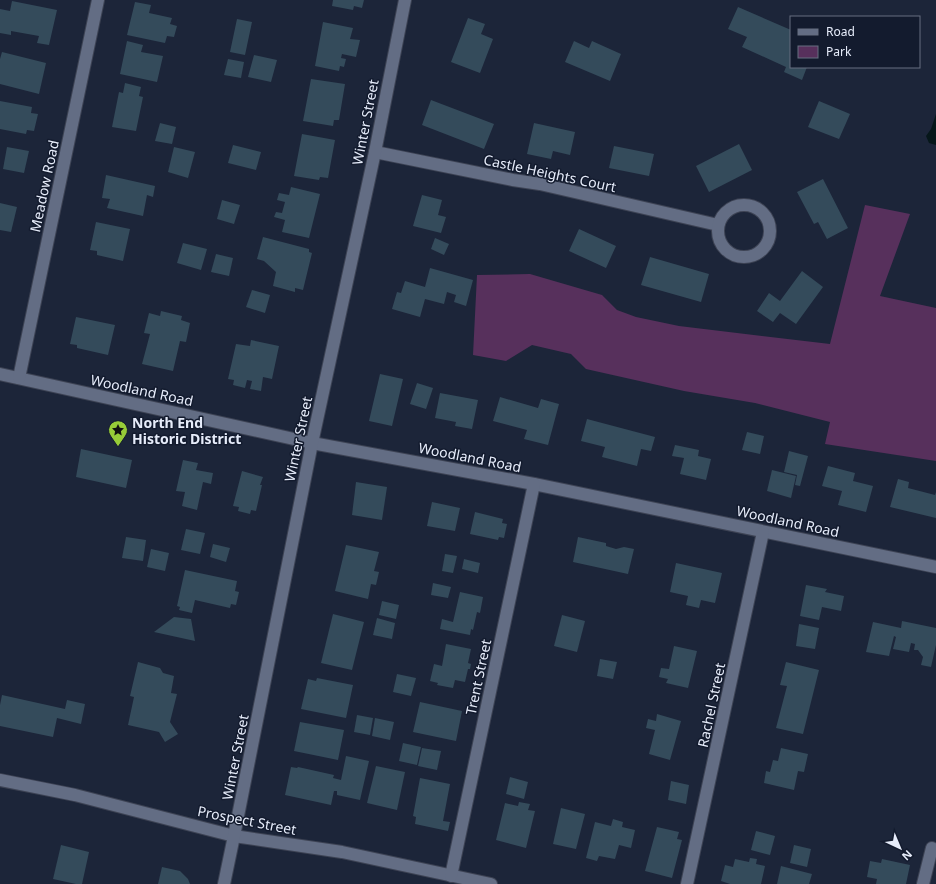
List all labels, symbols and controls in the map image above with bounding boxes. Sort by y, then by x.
legend [790,16,920,68]
text: Road [826,23,855,40]
text: Park [826,43,852,60]
street label: Winter Street [347,78,383,166]
street label: Meadow Road [25,138,63,234]
street label: Castle Heights Court [482,150,618,196]
street label: Woodland Road [89,370,195,410]
street label: Winter Street [280,395,316,483]
place label: North End Historic District [132,413,241,448]
place icon: North End Historic District [107,419,129,447]
street label: Woodland Road [417,438,523,476]
street label: Woodland Road [735,501,841,541]
street label: Trent Street [461,637,495,717]
street label: Rachel Street [693,661,729,749]
street label: Winter Street [217,713,253,801]
street label: Prospect Street [196,801,298,839]
north arrow [880,828,920,868]
text: N [899,847,916,864]

